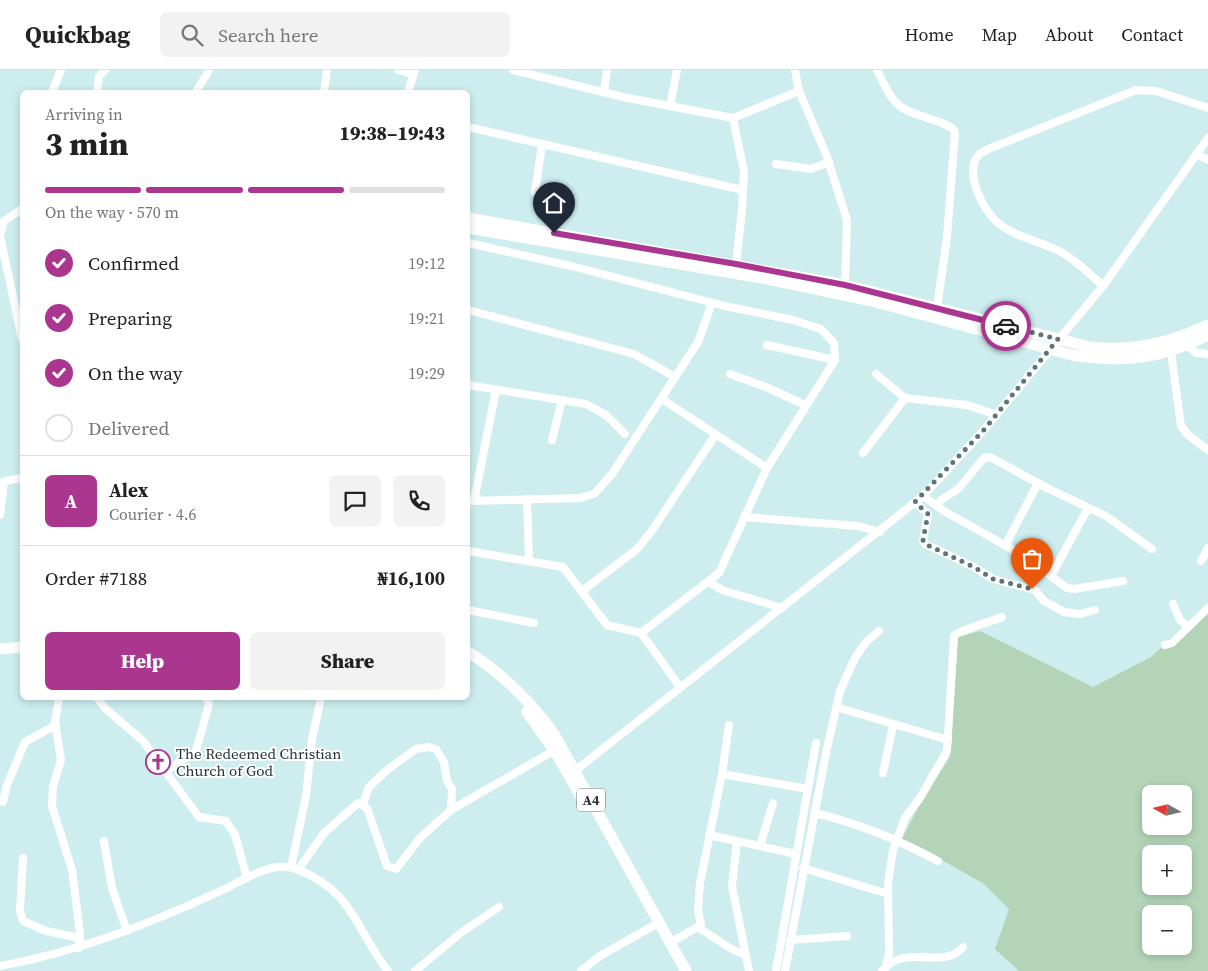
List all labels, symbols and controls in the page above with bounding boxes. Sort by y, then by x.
search box [160,12,510,57]
text: Quickbag [25,18,130,51]
icon: search [178,21,206,49]
text: Search here [218,22,318,48]
text: Home [905,22,954,47]
text: Map [982,22,1017,47]
text: About [1045,22,1093,47]
text: Contact [1121,22,1183,47]
text: Arriving in [45,103,123,125]
text: 19:38–19:43 [340,120,445,146]
text: 3 min [45,122,128,166]
pin [533,182,575,233]
icon: home [540,189,568,217]
text: On the way · 570 m [45,201,179,223]
icon: check [45,249,73,277]
text: Confirmed [88,250,179,276]
text: 19:12 [408,252,445,274]
courier [981,301,1031,351]
icon: check [45,304,73,332]
text: Preparing [88,305,172,331]
text: 19:21 [408,307,445,329]
icon: car [992,312,1020,340]
icon: check [45,359,73,387]
text: On the way [88,360,183,386]
text: 19:29 [408,362,445,384]
text: Delivered [88,415,169,441]
button: chat [329,475,381,527]
button: phone [393,475,445,527]
text: Alex [109,477,148,503]
text: A [65,488,77,514]
text: Courier · 4.6 [109,503,197,525]
pin [1011,538,1053,589]
icon: bag [1018,545,1046,573]
text: Order #7188 [45,565,147,591]
text: ₦16,100 [378,565,445,591]
button: Help [45,632,240,690]
button: Share [250,632,445,690]
place label: The Redeemed Christian Church of God [176,743,341,781]
church icon: The Redeemed Christian Church of God [145,749,171,775]
north arrow [1142,785,1192,835]
map controls [1142,785,1192,955]
road number: A4 [577,788,605,812]
button: + [1142,845,1192,895]
button: − [1142,905,1192,955]

